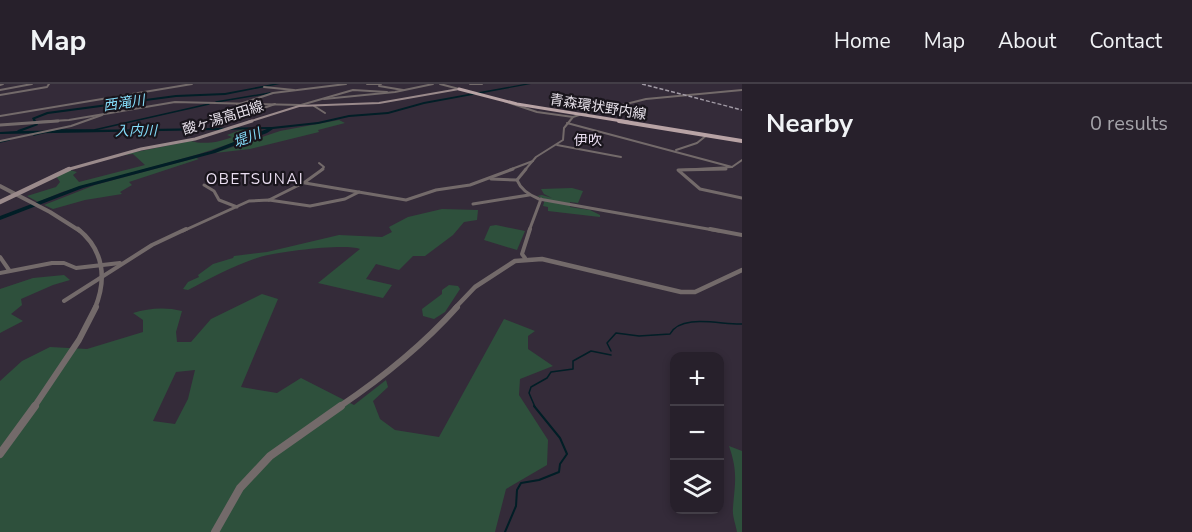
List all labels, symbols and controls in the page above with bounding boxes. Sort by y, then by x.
text: Map [30,22,86,60]
text: Home [834,27,891,55]
text: Map [924,27,965,55]
text: About [998,27,1056,55]
text: Contact [1089,27,1162,55]
water label: 西滝川 [102,90,148,115]
street label: 青森環状野内線 [548,90,648,124]
street label: 酸ヶ湯高田線 [180,97,266,139]
text: Nearby [766,106,853,141]
text: 0 results [1090,110,1168,137]
water label: 入内川 [115,121,159,141]
water label: 堤川 [230,123,265,152]
district label: 伊吹 [574,131,602,150]
district label: OBETSUNAI [206,169,304,189]
map controls [670,352,724,514]
button: + [670,352,724,406]
button: − [670,406,724,460]
button: layers [670,460,724,514]

